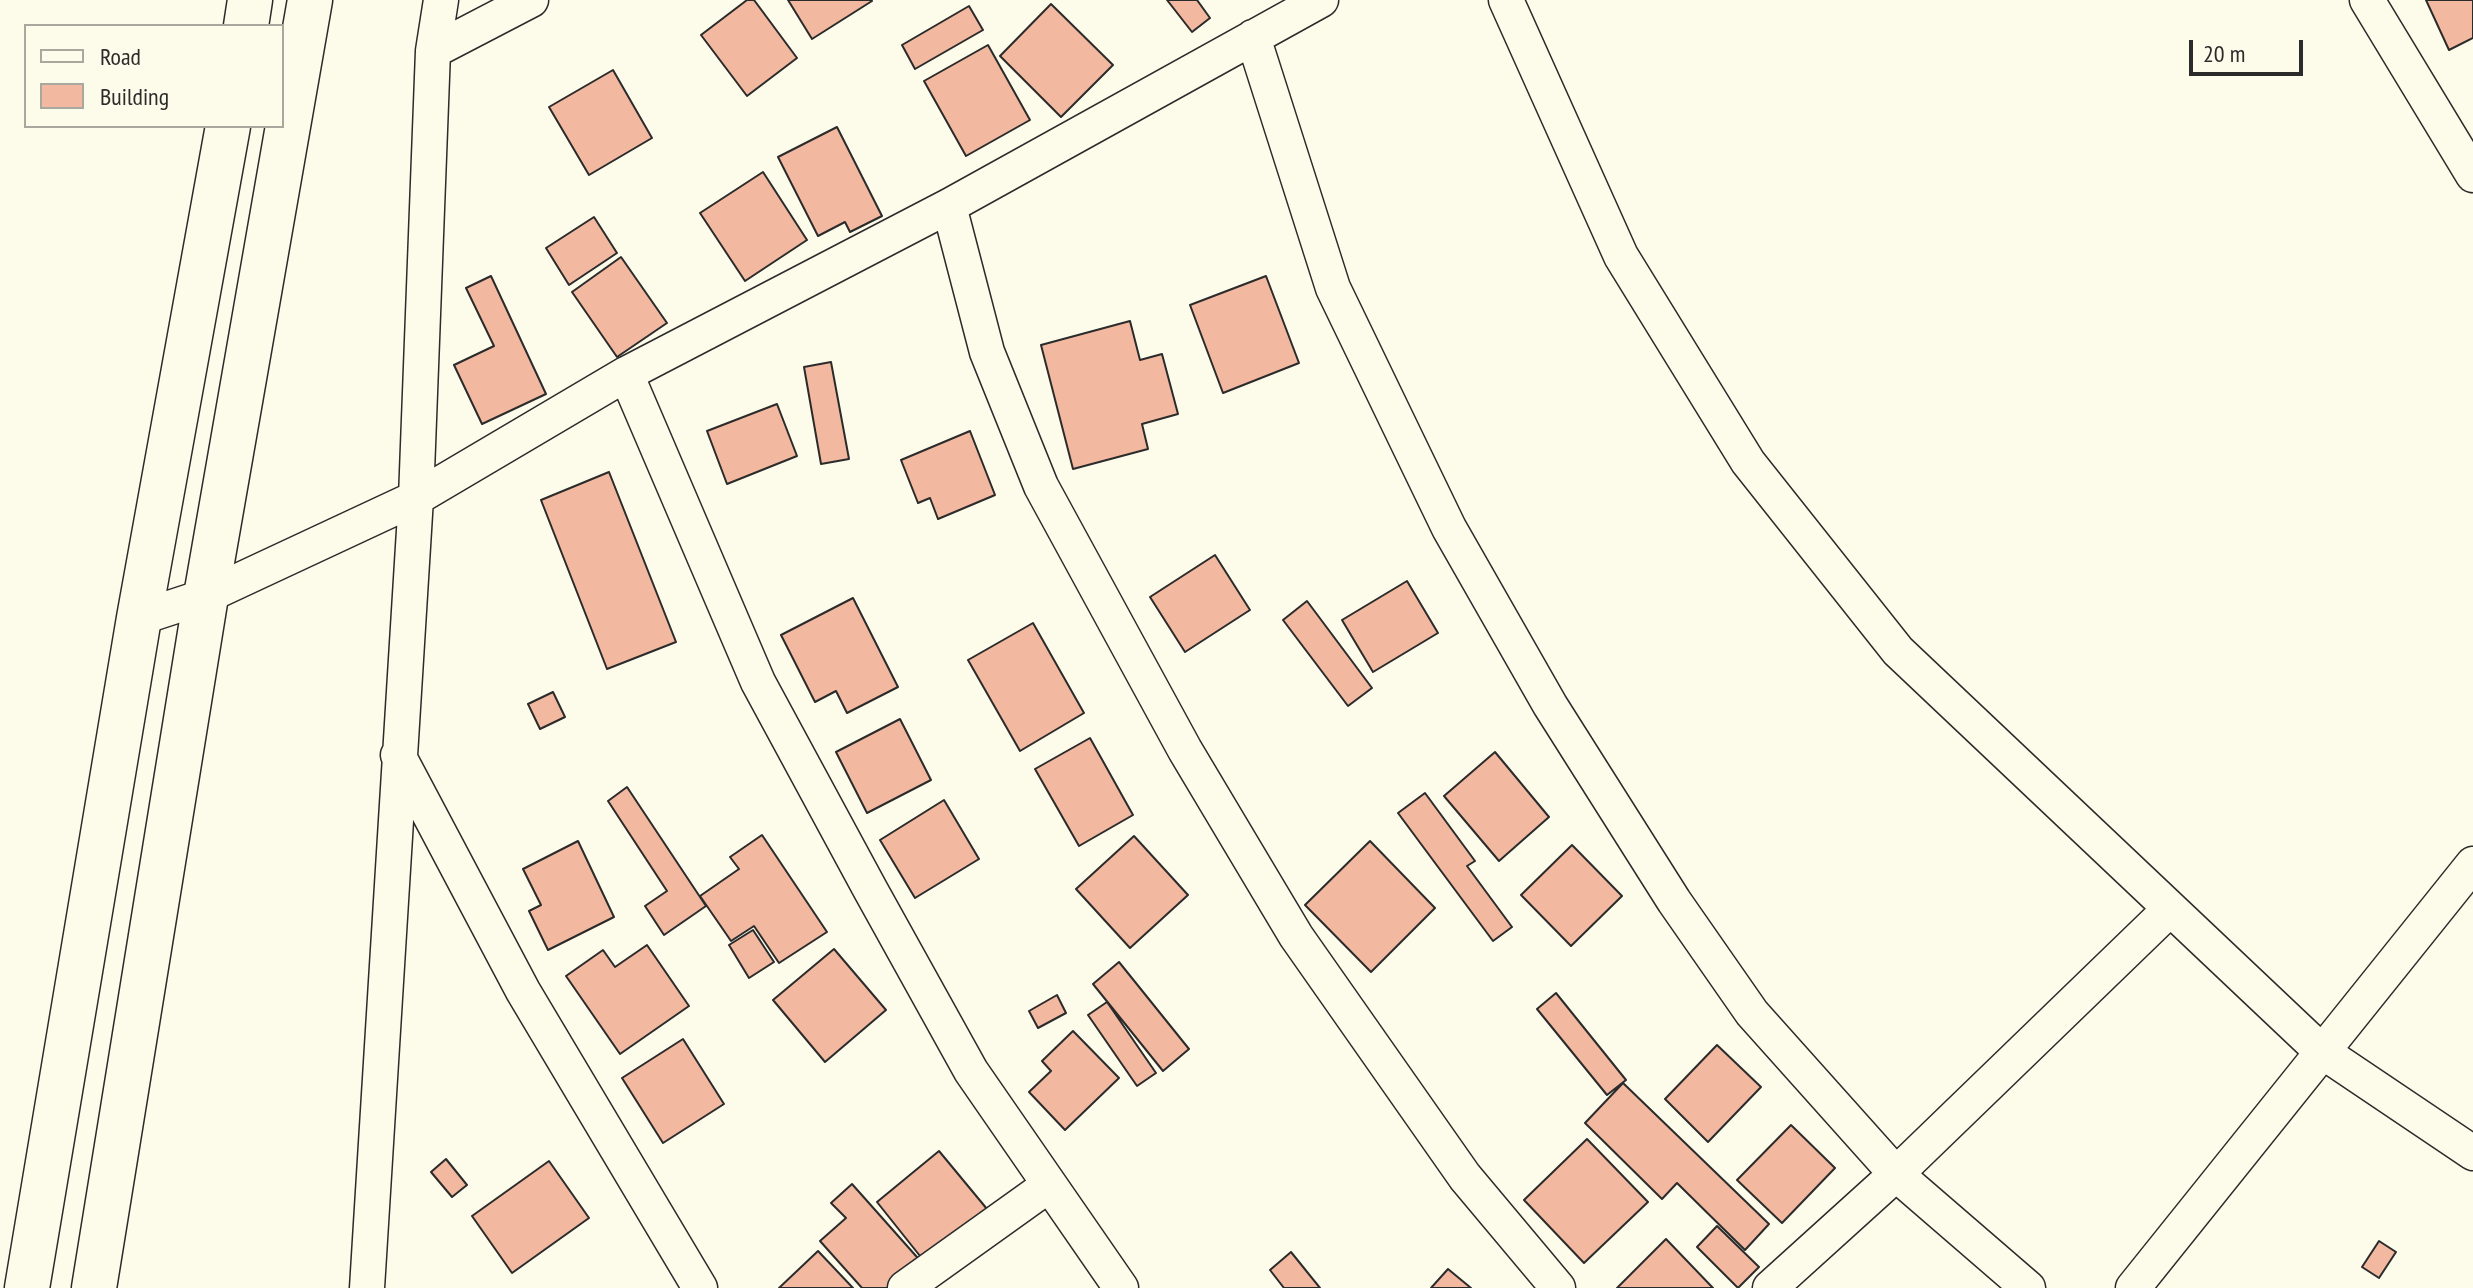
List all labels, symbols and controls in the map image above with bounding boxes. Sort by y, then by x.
legend [24,24,284,128]
scale bar [2193,24,2307,74]
text: 20 m [2203,38,2245,69]
text: Road [100,41,141,72]
text: Building [100,81,169,112]

